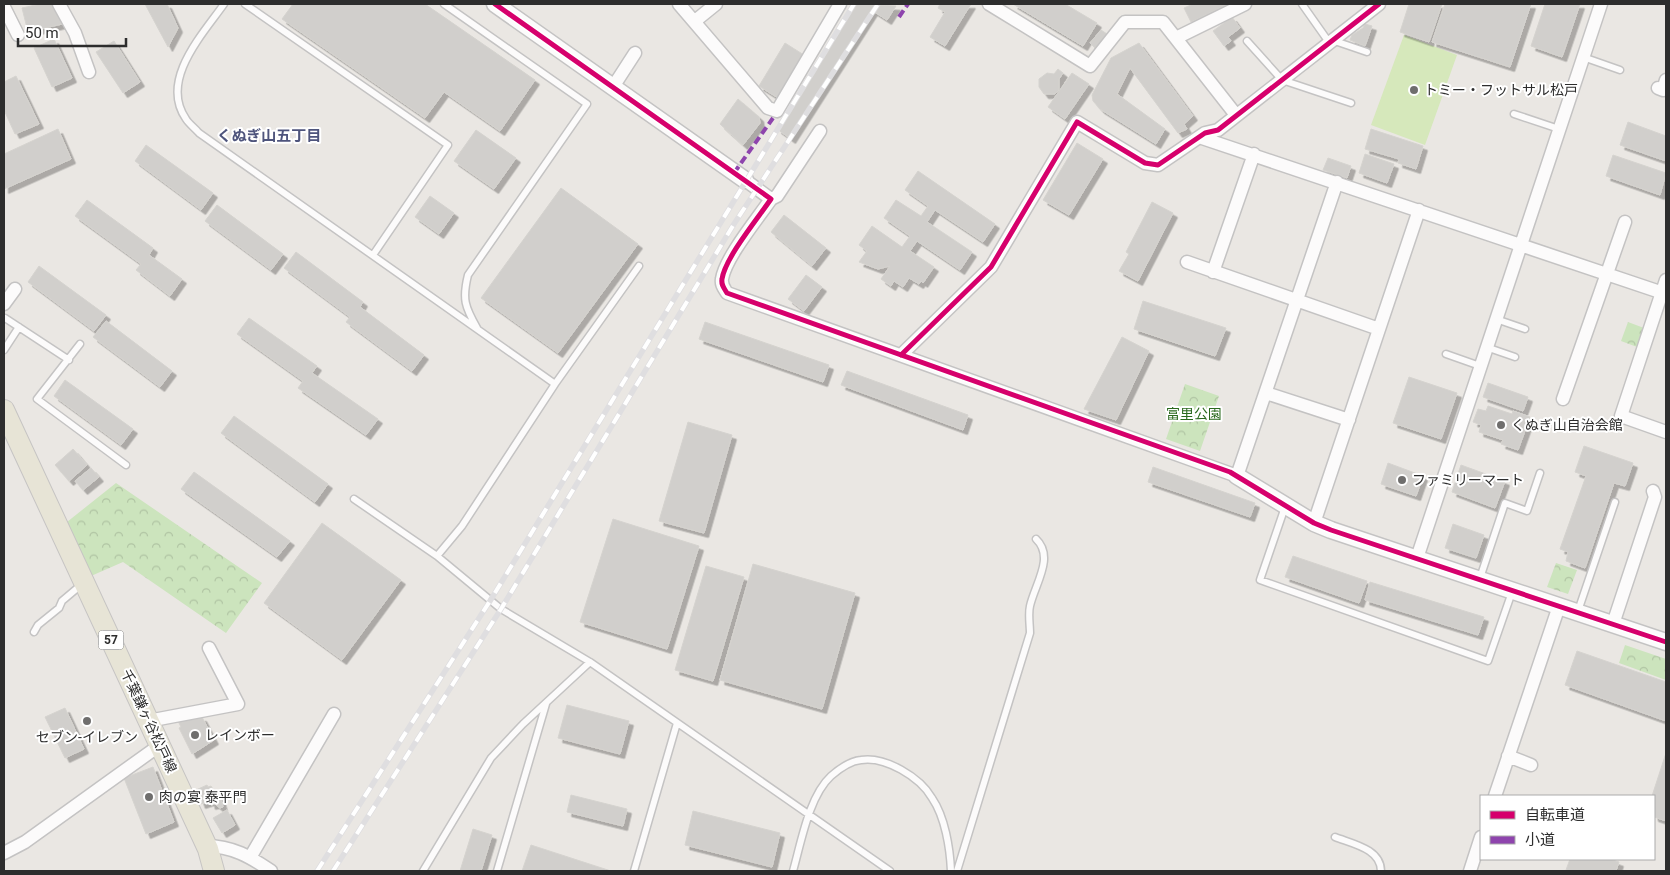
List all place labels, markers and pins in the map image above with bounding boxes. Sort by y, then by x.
place label: トミー・フットサル松戸 [1424,82,1578,98]
marker: トミー・フットサル松戸 [1408,84,1420,96]
place label: くぬぎ山自治会館 [1511,417,1623,433]
marker: くぬぎ山自治会館 [1495,419,1507,431]
place label: ファミリーマート [1412,472,1524,488]
marker: ファミリーマート [1396,474,1408,486]
marker: セブン-イレブン [81,715,93,727]
place label: レインボー [205,727,275,743]
place label: セブン-イレブン [36,729,138,745]
marker: レインボー [189,729,201,741]
place label: 肉の宴 泰平門 [159,789,246,805]
marker: 肉の宴 泰平門 [143,791,155,803]

